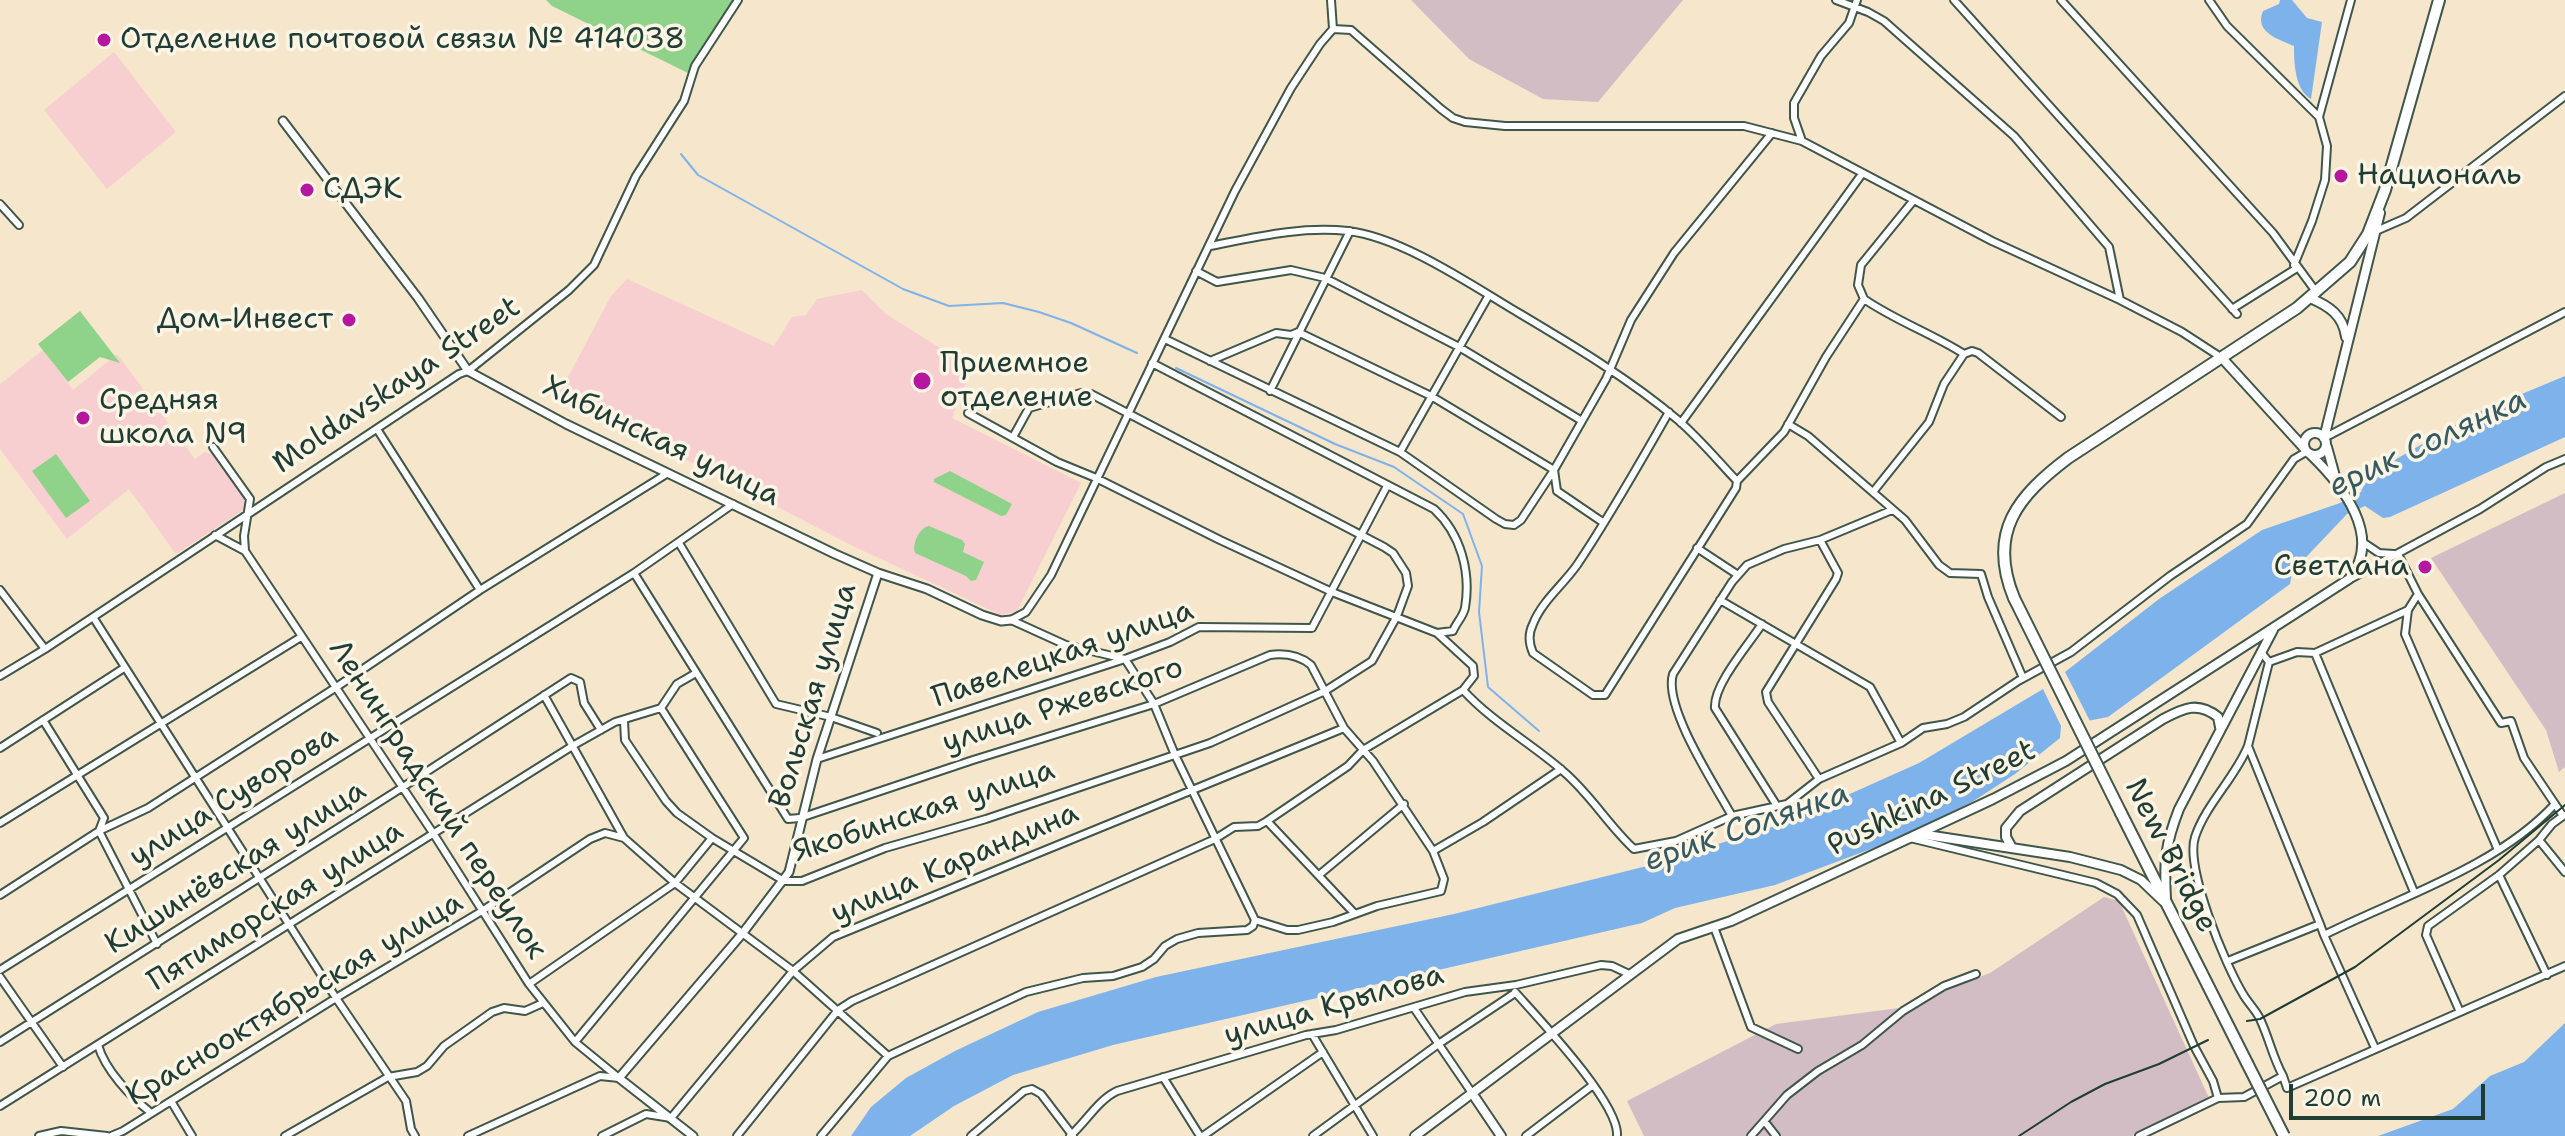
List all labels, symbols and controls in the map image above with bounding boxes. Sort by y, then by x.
place label: Отделение почтовой связи № 414038 [120,22,685,58]
marker: Отделение почтовой связи № 414038 [95,31,113,49]
place label: Националь [2357,158,2521,194]
marker: Националь [2332,167,2350,185]
place label: СДЭК [323,172,402,208]
marker: СДЭК [298,181,316,199]
street label: Moldavskaya Street [266,290,528,482]
place label: Дом-Инвест [157,302,333,338]
marker: Дом-Инвест [340,311,358,329]
place label: Приемное отделение [940,346,1093,416]
street label: Хибинская улица [537,369,785,515]
marker: Приемное отделение [911,370,933,392]
water label: ерик Солянка [2323,381,2533,507]
place label: Средняя школа N9 [99,383,247,454]
marker: Средняя школа N9 [74,409,92,427]
place label: Светлана [2274,549,2409,585]
marker: Светлана [2416,558,2434,576]
street label: Вольская улица [763,579,865,813]
street label: Павелецкая улица [928,593,1198,717]
street label: Ленинградский переулок [320,633,554,967]
street label: улица Ржевского [938,650,1188,762]
street label: улица Суворова [123,718,345,876]
street label: Pushkina Street [1822,733,2042,865]
street label: Якобинская улица [789,753,1059,871]
street label: Кишинёвская улица [99,773,373,963]
street label: New Bridge [2116,773,2224,939]
water label: ерик Солянка [1640,775,1854,881]
street label: улица Карандина [826,796,1084,932]
street label: Пятиморская улица [142,814,410,1000]
street label: Краснооктябрьская улица [120,885,470,1115]
street label: улица Крылова [1220,957,1448,1055]
scale bar [2293,1068,2489,1118]
text: 200 m [2303,1082,2381,1114]

